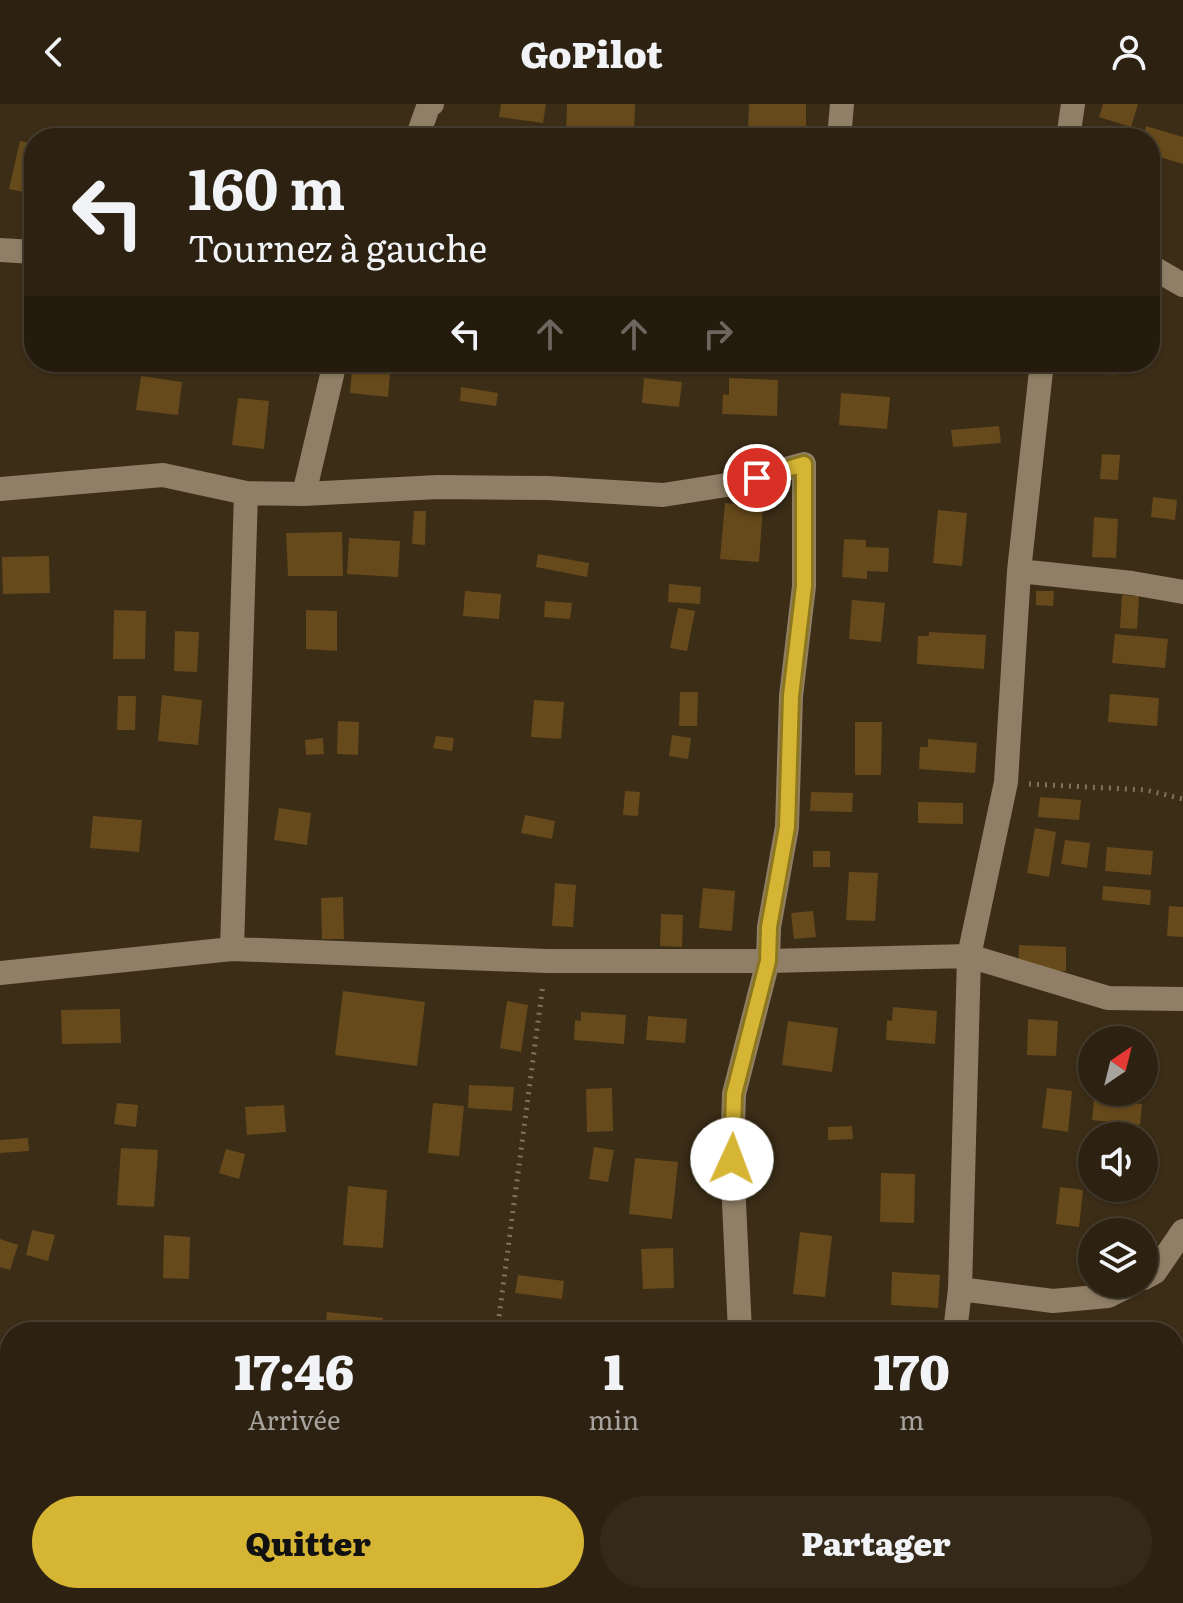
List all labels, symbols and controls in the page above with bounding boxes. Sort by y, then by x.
text: GoPilot [520,26,663,79]
icon: back [32,30,76,74]
icon: person [1107,30,1151,74]
text: 160 m [188,144,345,227]
icon: left [56,160,160,264]
text: Tournez à gauche [188,220,487,273]
icon: left [444,312,488,356]
icon: ahead [528,312,572,356]
icon: ahead [612,312,656,356]
icon: right [696,312,740,356]
pin [723,444,791,512]
icon: arrive [735,456,779,500]
north arrow [1078,1026,1158,1106]
map controls [1078,1026,1158,1298]
position arrow [690,1117,774,1201]
button: sound [1078,1122,1158,1202]
button: layers [1078,1218,1158,1298]
text: 17:46 [234,1334,354,1405]
text: 1 [604,1334,624,1405]
text: 170 [873,1334,950,1405]
text: Arrivée [248,1399,340,1438]
text: min [588,1399,639,1438]
text: m [899,1399,924,1438]
button: Quitter [32,1496,584,1588]
button: Partager [600,1496,1152,1588]

